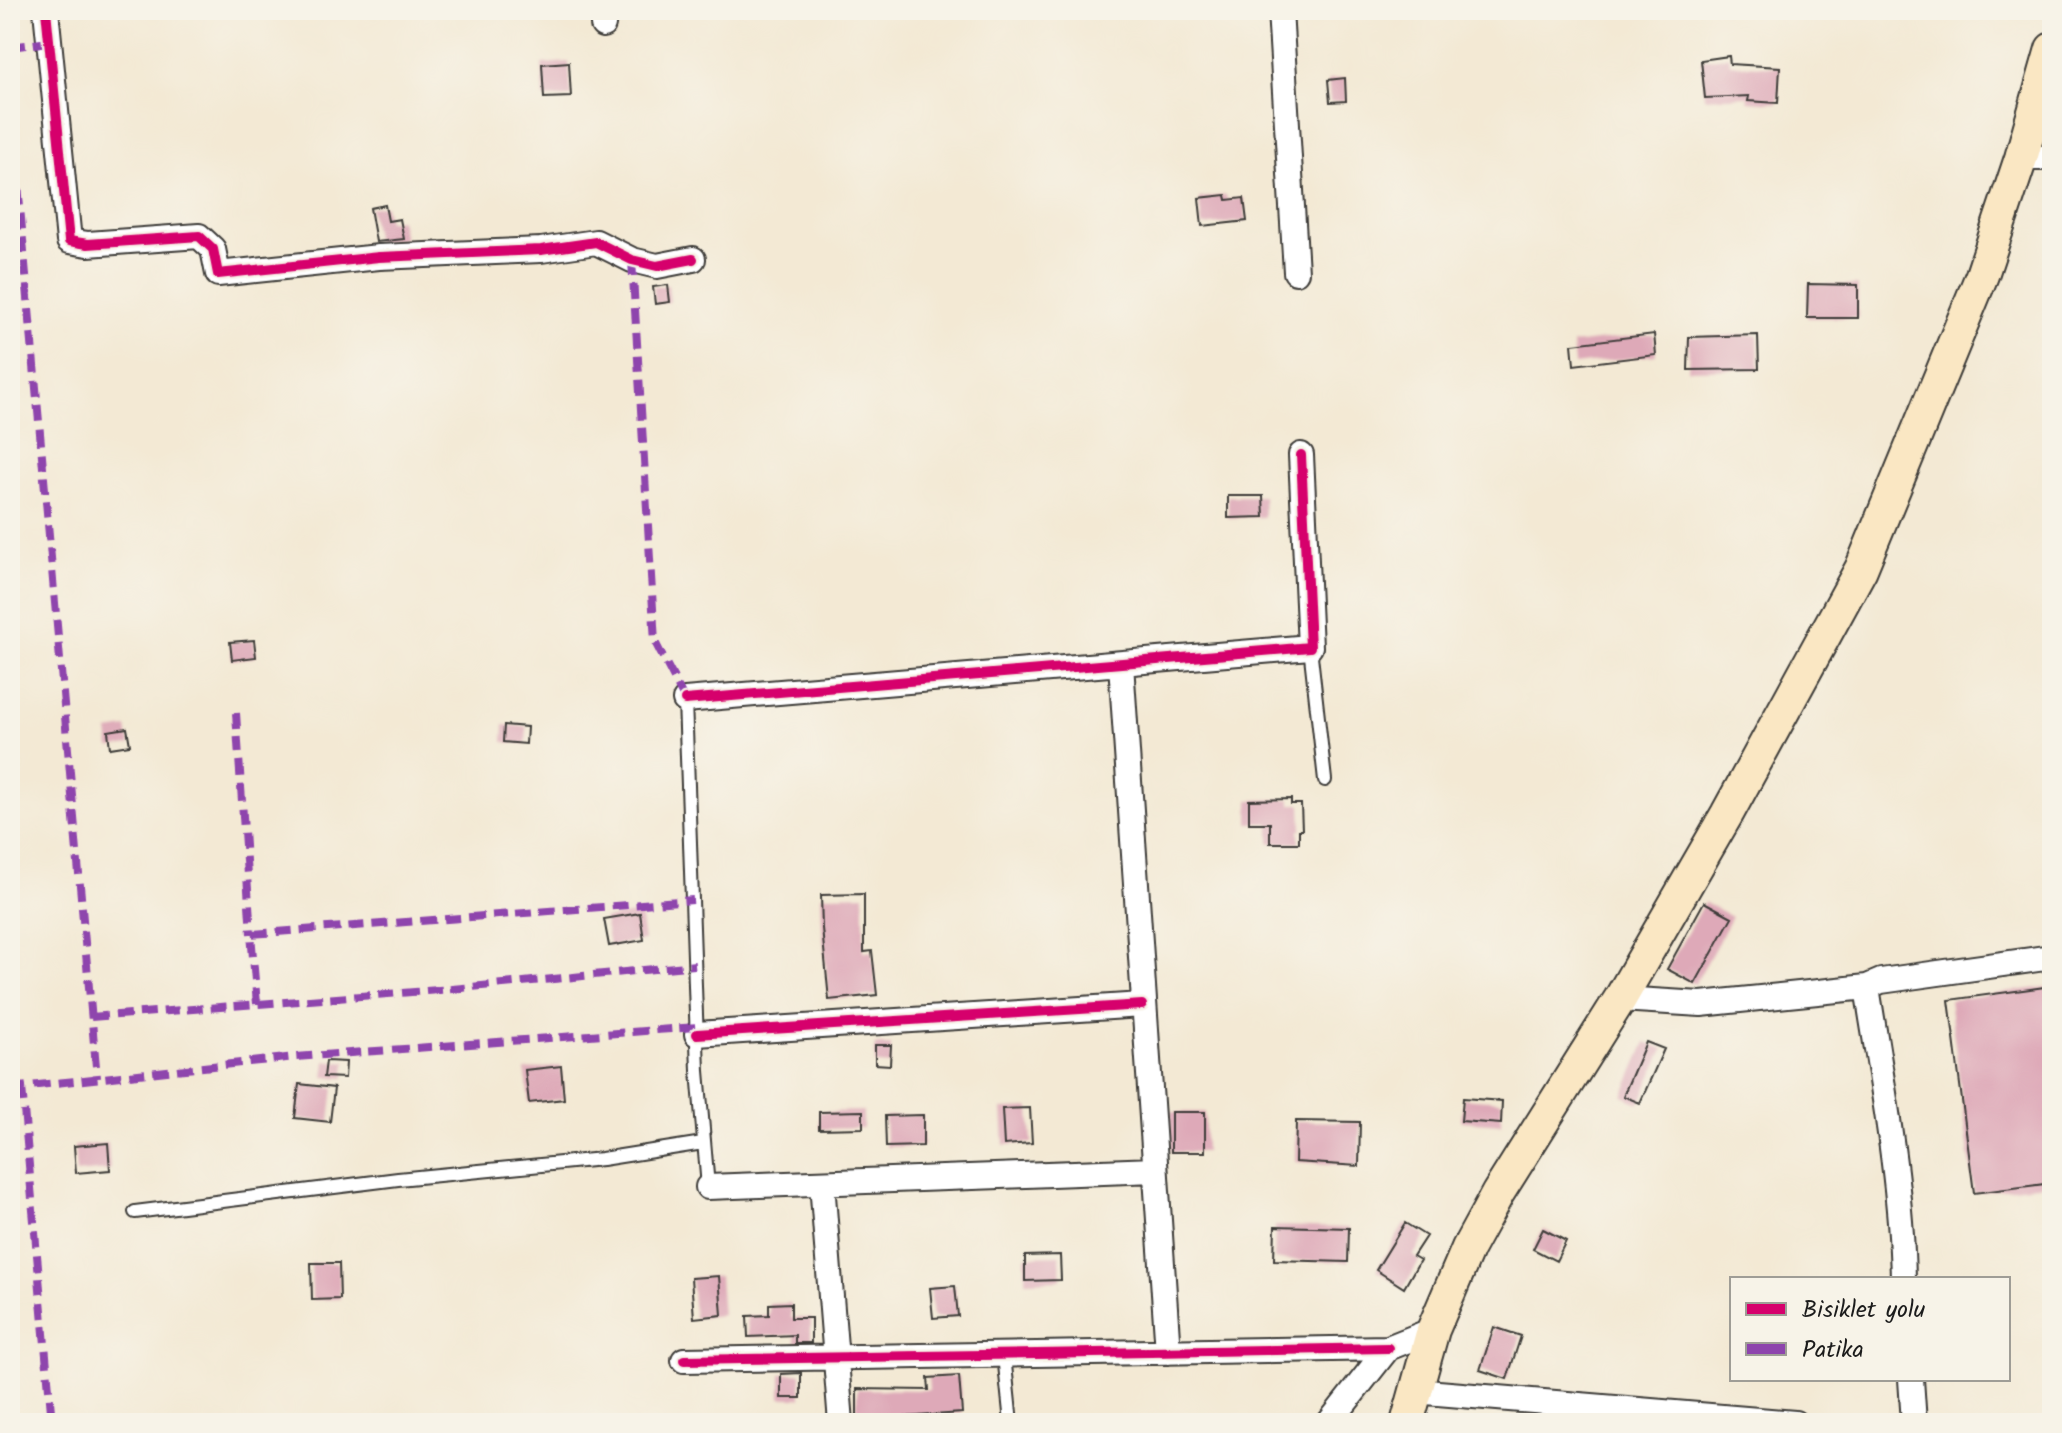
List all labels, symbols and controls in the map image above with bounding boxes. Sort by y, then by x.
legend [1730,1277,2010,1381]
text: Bisiklet yolu [1802,1291,1926,1330]
text: Patika [1802,1331,1864,1370]

